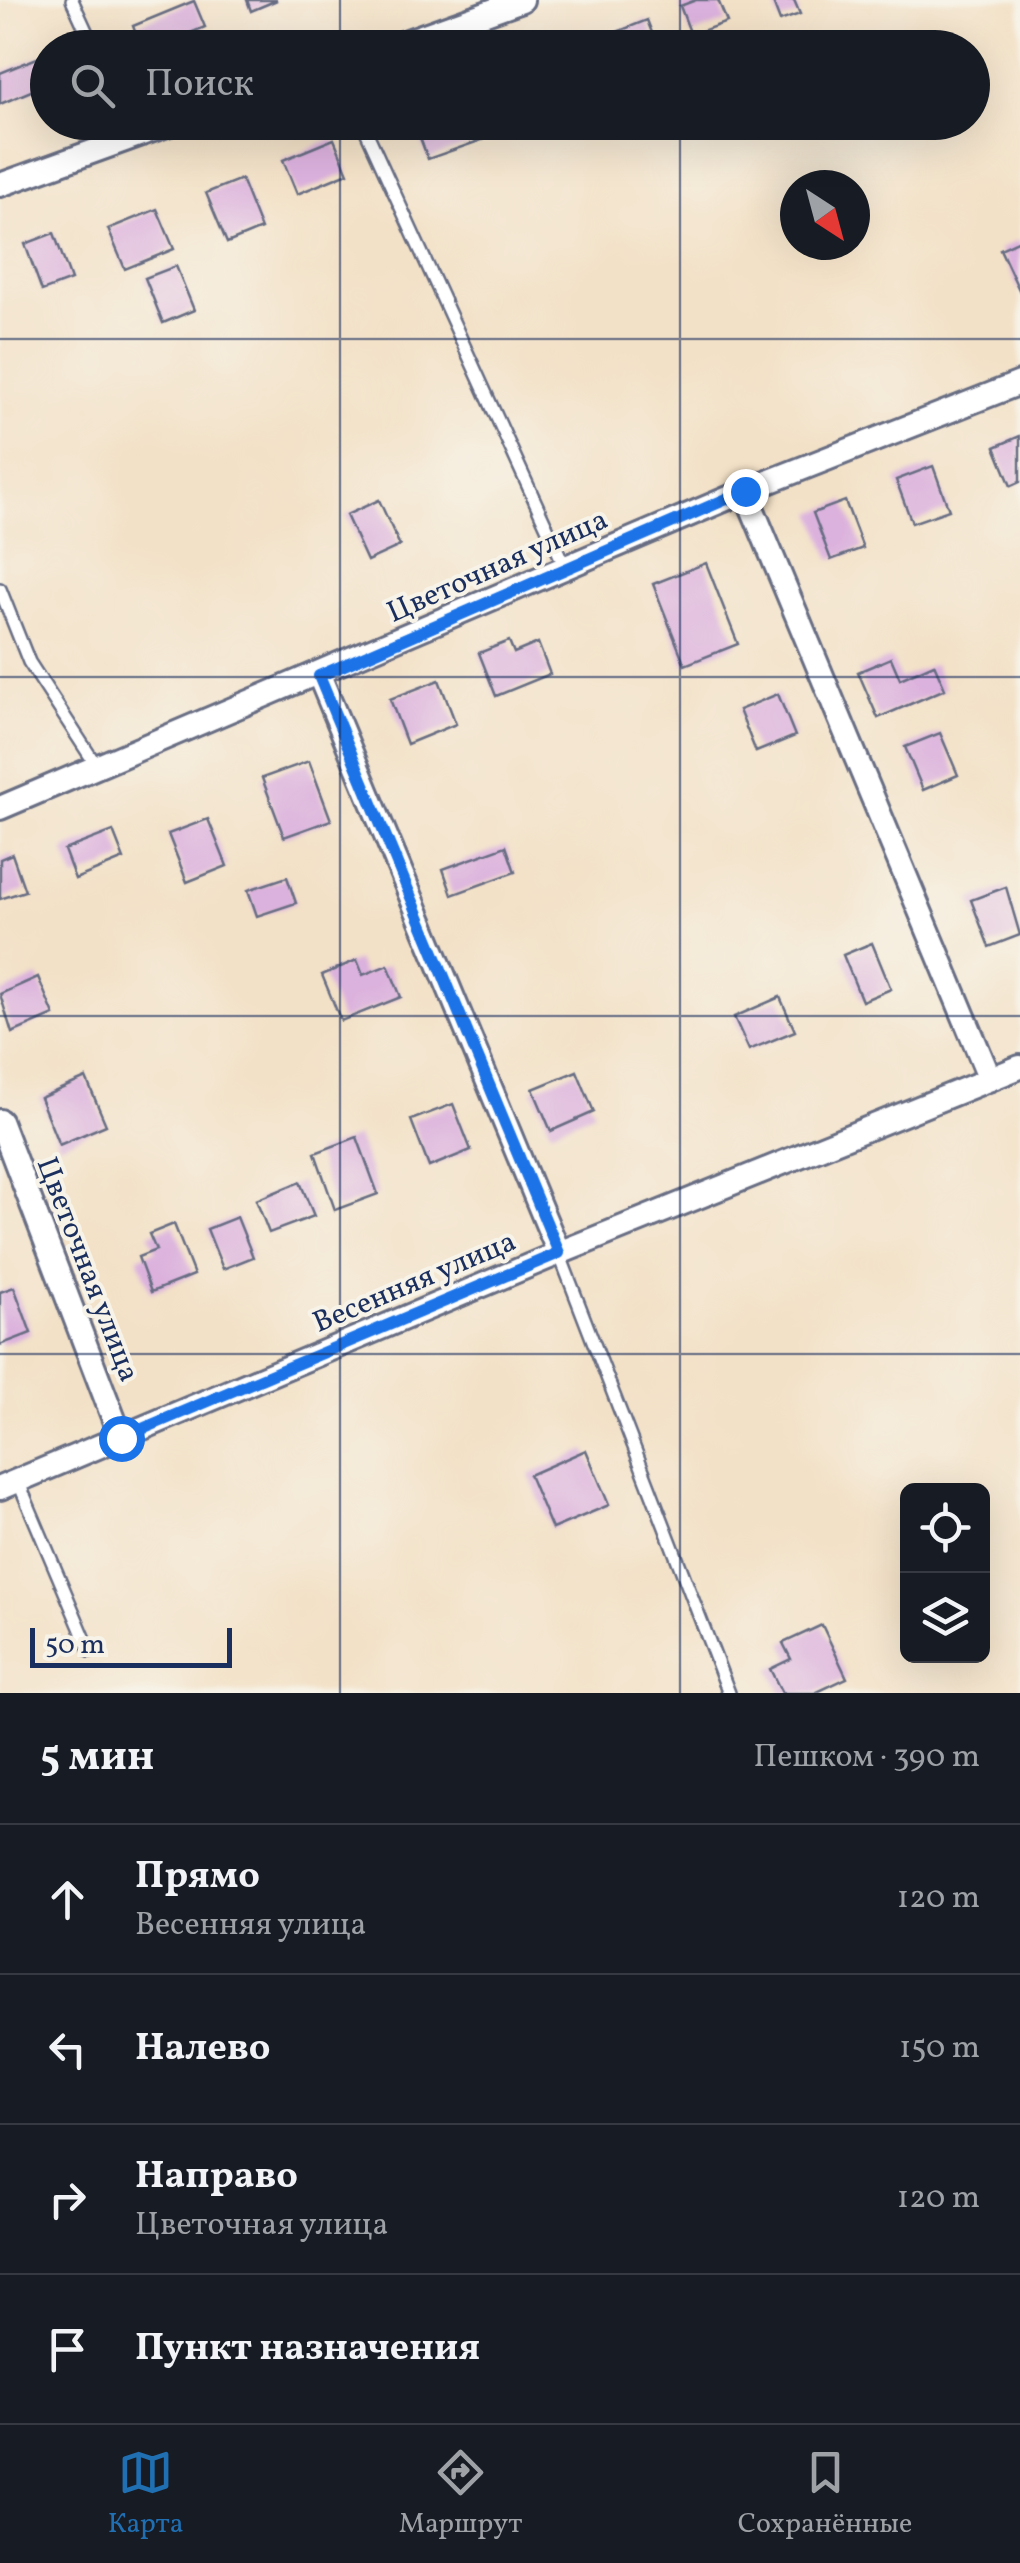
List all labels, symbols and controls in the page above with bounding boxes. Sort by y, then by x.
search box [30,30,990,140]
icon: search [65,58,120,113]
text: Поиск [145,59,254,112]
north arrow [780,170,870,260]
route end [723,469,769,515]
street label: Цветочная улица [381,499,615,634]
street label: Цветочная улица [25,1151,149,1388]
street label: Весенняя улица [307,1221,523,1345]
route start [99,1416,145,1462]
map controls [900,1483,990,1663]
button: locate [900,1483,990,1573]
button: layers [900,1573,990,1663]
scale bar [30,1623,232,1668]
text: 50 m [45,1626,105,1665]
text: 5 мин [40,1729,154,1788]
text: Пешком · 390 m [753,1736,980,1780]
text: Прямо [135,1851,260,1904]
icon: ahead [40,1872,95,1927]
text: 120 m [897,1877,980,1921]
text: Весенняя улица [135,1904,366,1948]
icon: left [40,2022,95,2077]
text: Налево [135,2023,271,2076]
text: 150 m [899,2027,980,2071]
text: Направо [135,2151,298,2204]
icon: right [40,2172,95,2227]
text: 120 m [897,2177,980,2221]
text: Цветочная улица [135,2204,388,2248]
icon: arrive [40,2322,95,2377]
text: Пункт назначения [135,2323,480,2376]
tab: Карта [108,2445,184,2544]
tab: Маршрут [399,2445,522,2544]
tab: Сохранённые [738,2445,912,2544]

